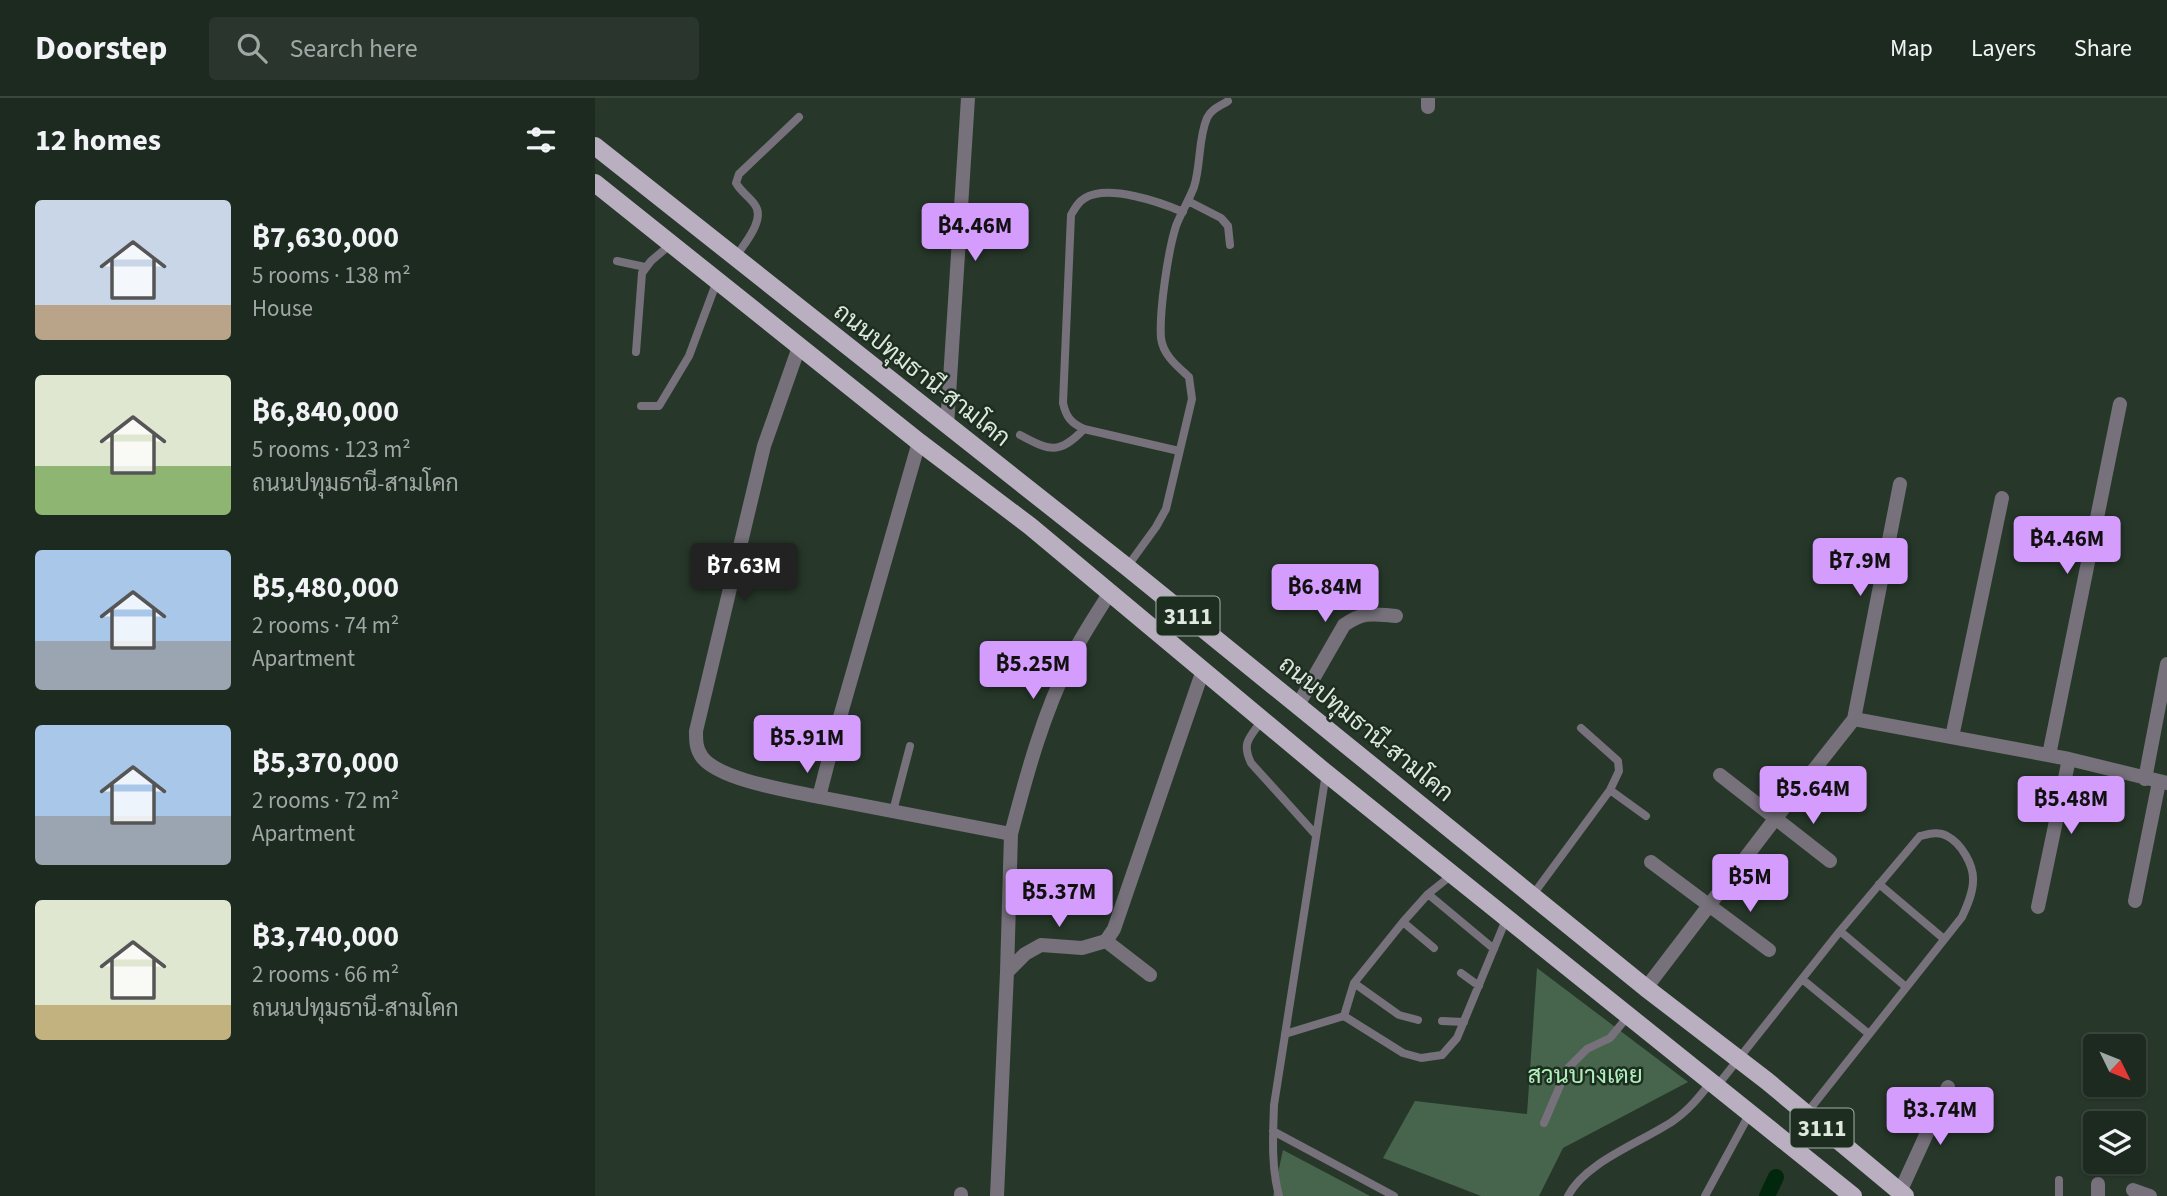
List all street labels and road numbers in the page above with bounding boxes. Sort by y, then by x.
street label: ถนนปทุมธานี-สามโคก [826,295,1018,455]
road number: 3111 [1157,596,1219,636]
street label: ถนนปทุมธานี-สามโคก [1271,647,1461,811]
road number: 3111 [1791,1108,1853,1148]

